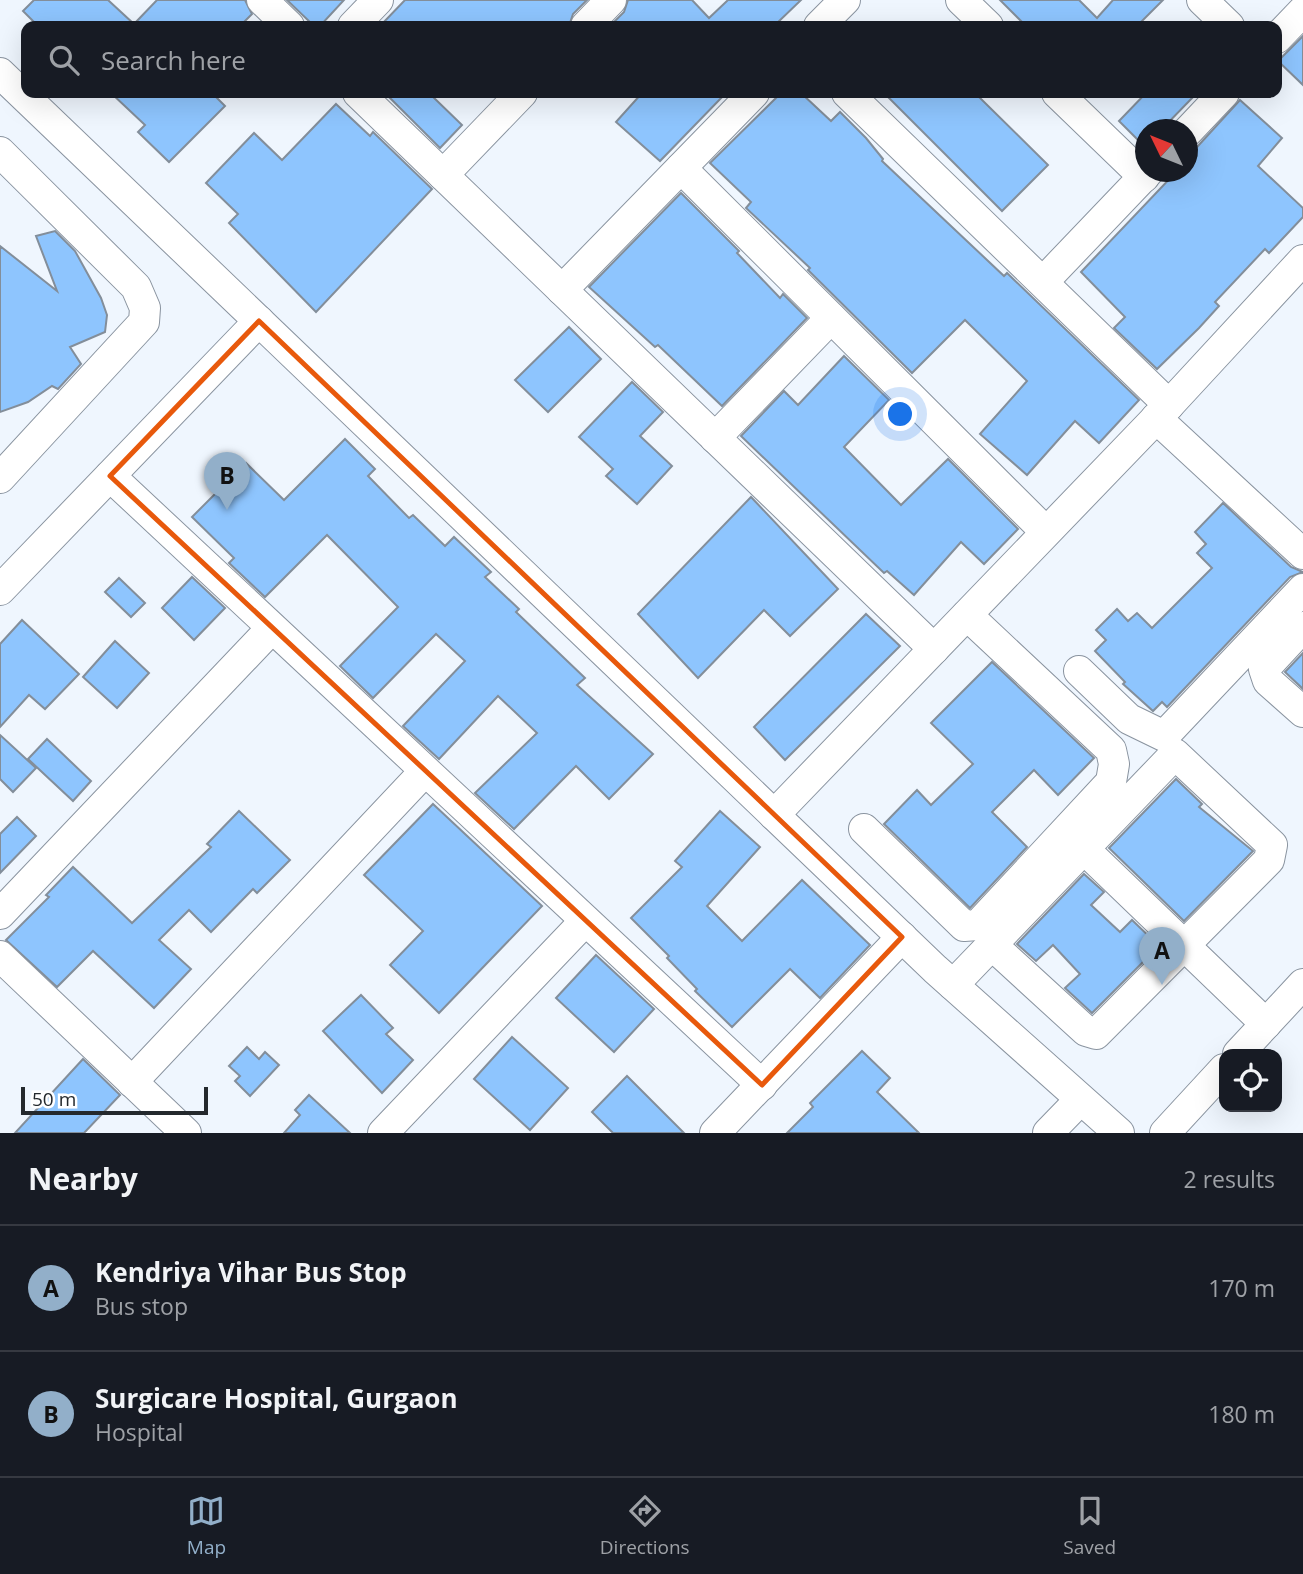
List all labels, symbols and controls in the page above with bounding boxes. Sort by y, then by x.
search box [21,21,1282,98]
icon: search [45,41,83,79]
text: Search here [101,42,246,78]
north arrow [1135,119,1198,182]
your location [883,397,917,431]
pin: B [204,452,250,510]
pin: A [1139,927,1185,985]
map controls [1219,1049,1282,1112]
button: locate [1219,1049,1282,1112]
scale bar [21,1084,208,1116]
text: 50 m [32,1086,76,1112]
text: Nearby [28,1158,138,1199]
text: 2 results [1184,1163,1275,1195]
text: Kendriya Vihar Bus Stop [95,1254,407,1290]
text: A [43,1272,59,1304]
text: 170 m [1208,1272,1275,1304]
text: Bus stop [95,1290,188,1322]
text: Surgicare Hospital, Gurgaon [95,1380,458,1416]
text: B [43,1398,59,1430]
text: 180 m [1208,1398,1275,1430]
text: Hospital [95,1416,183,1448]
tab: Map [187,1492,226,1560]
tab: Directions [600,1492,690,1560]
tab: Saved [1063,1492,1116,1560]

